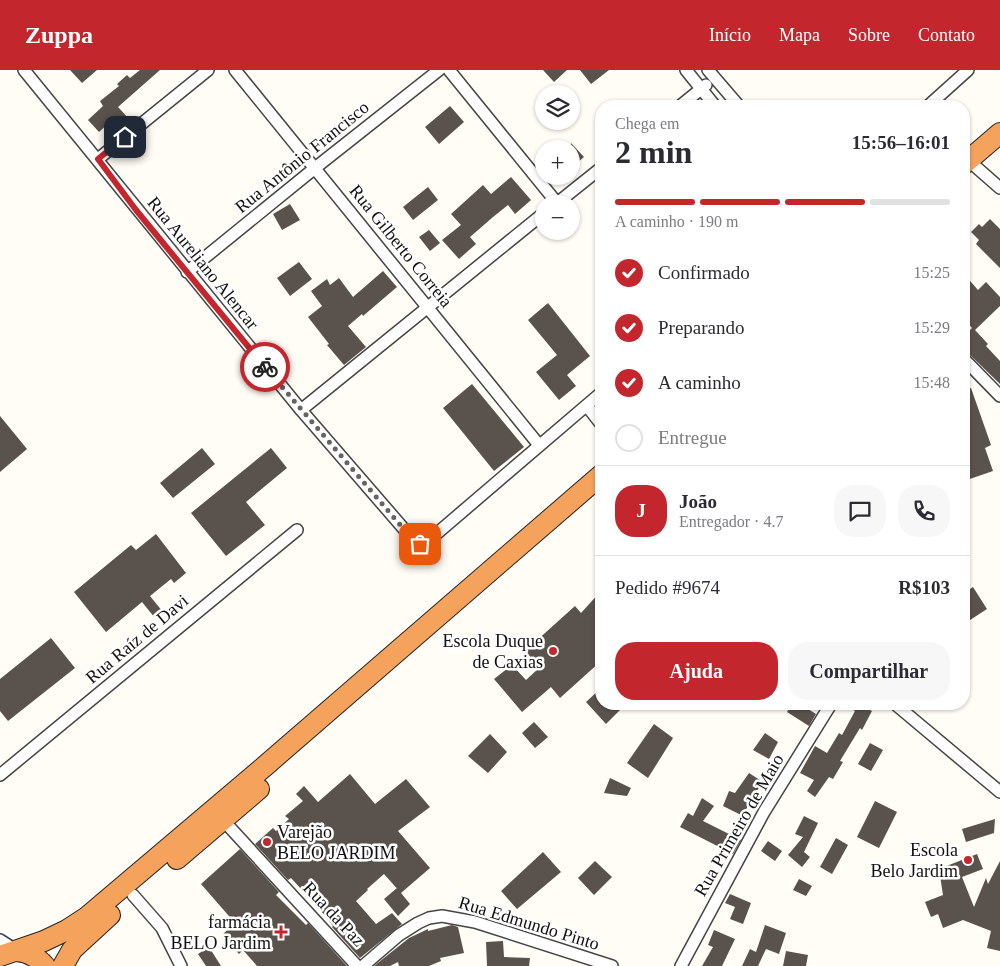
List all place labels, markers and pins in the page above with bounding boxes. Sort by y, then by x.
pin [104,116,146,158]
pin [399,523,441,565]
place label: Escola Duque de Caxias [443,631,543,672]
marker: Escola Duque de Caxias [547,645,559,657]
place label: Varejão BELO JARDIM [277,822,396,863]
marker: Varejão BELO JARDIM [261,836,273,848]
place label: Escola Belo Jardim [871,840,958,881]
marker: Escola Belo Jardim [962,854,974,866]
place label: farmácia BELO Jardim [171,912,271,953]
marker: farmácia BELO Jardim [275,926,287,938]

